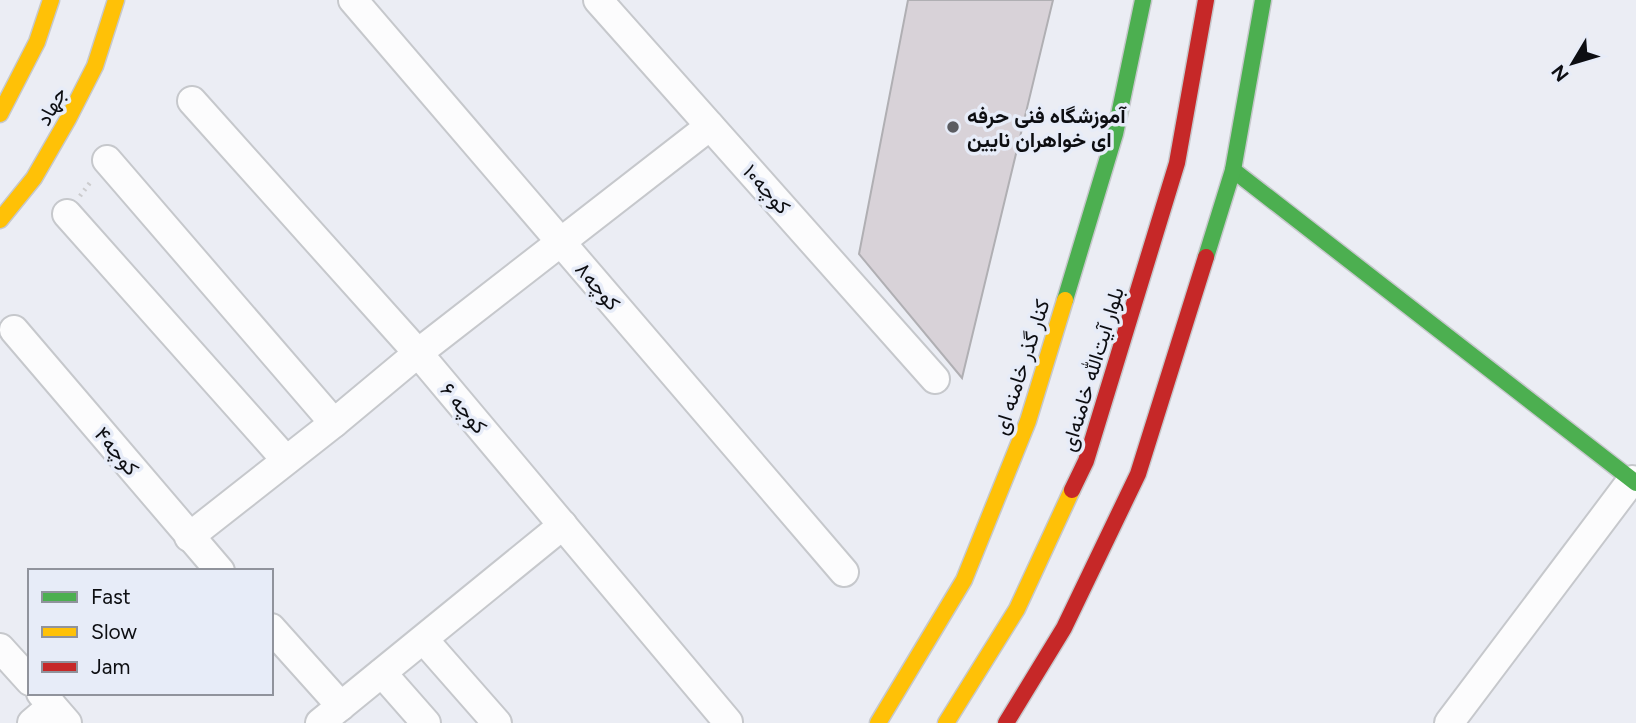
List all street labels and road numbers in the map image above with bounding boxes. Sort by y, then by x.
street label: جهاد [31,82,72,130]
street label: کوچه۱۰ [737,159,796,220]
street label: کوچه۸ [569,257,626,317]
street label: بلوار آیت‌الله خامنه‌ای [1055,284,1130,454]
street label: کنار گذر خامنه ای [987,296,1056,438]
street label: کوچه ۶ [434,377,493,440]
street label: کوچه۴ [88,422,144,482]

